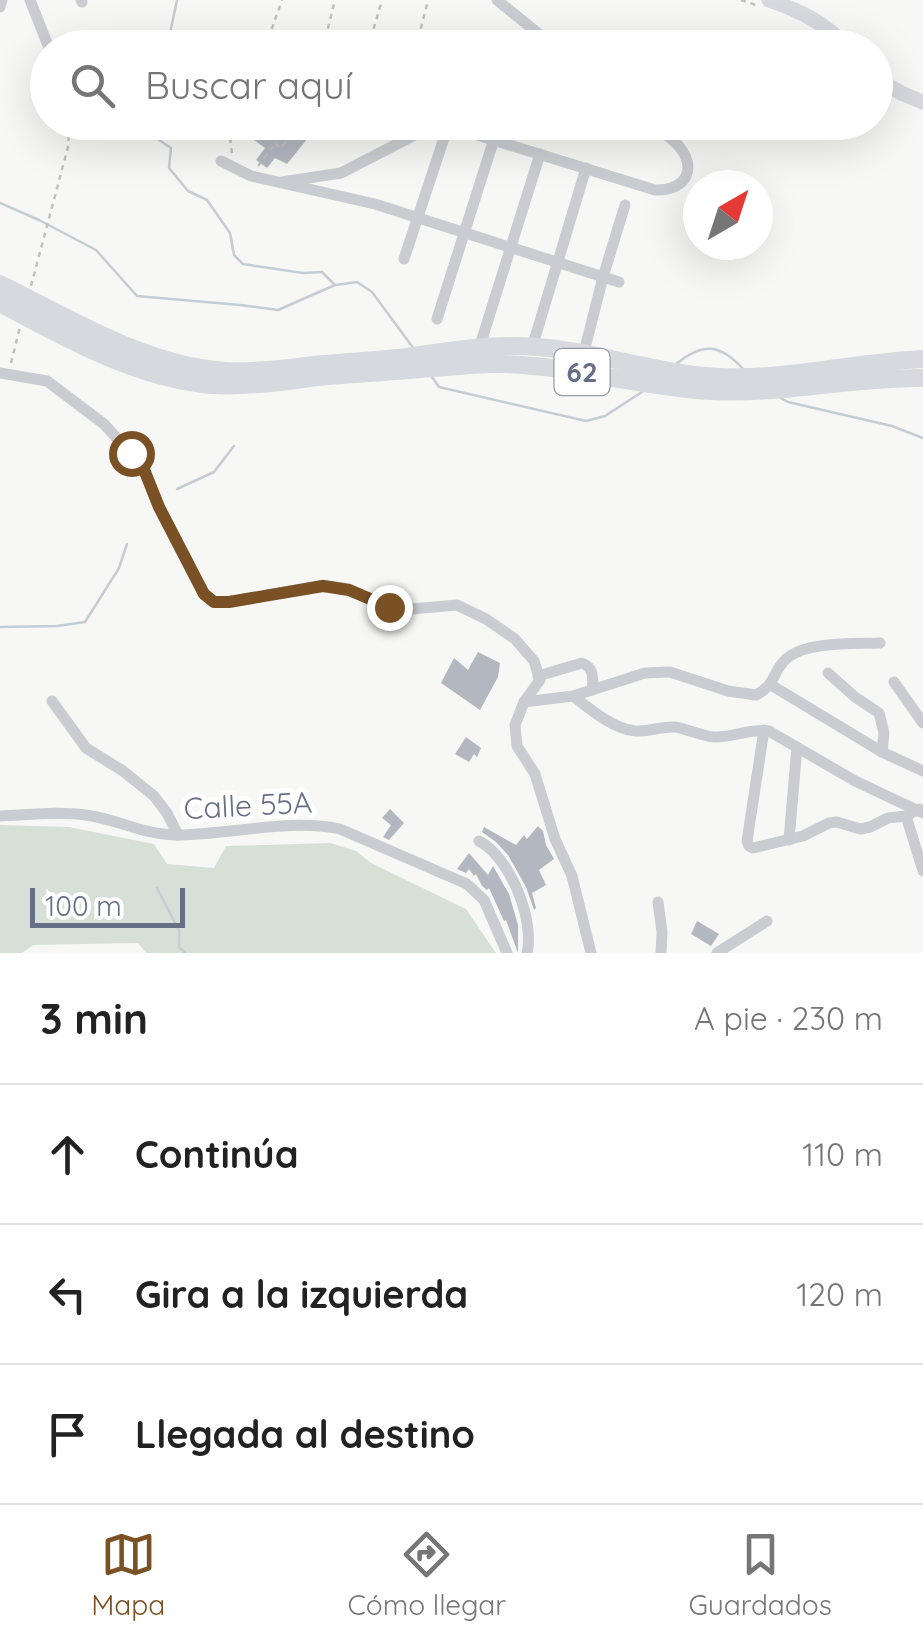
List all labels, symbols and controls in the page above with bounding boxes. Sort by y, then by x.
search box [30,30,893,140]
icon: search [65,58,120,113]
text: Buscar aquí [145,61,353,109]
north arrow [683,170,773,260]
road number: 62 [554,349,610,395]
route start [109,431,155,477]
route end [367,585,413,631]
street label: Calle 55A [183,783,313,827]
scale bar [30,883,185,928]
text: 100 m [45,888,122,923]
text: 3 min [40,992,148,1045]
text: A pie · 230 m [694,998,883,1038]
icon: ahead [40,1127,95,1182]
text: Continúa [135,1130,299,1178]
text: 110 m [802,1134,883,1174]
icon: left [40,1267,95,1322]
text: Gira a la izquierda [135,1270,468,1318]
text: 120 m [796,1274,883,1314]
icon: arrive [40,1407,95,1462]
text: Llegada al destino [135,1410,475,1458]
tab: Mapa [91,1527,165,1622]
tab: Cómo llegar [347,1527,506,1622]
tab: Guardados [688,1527,832,1622]

